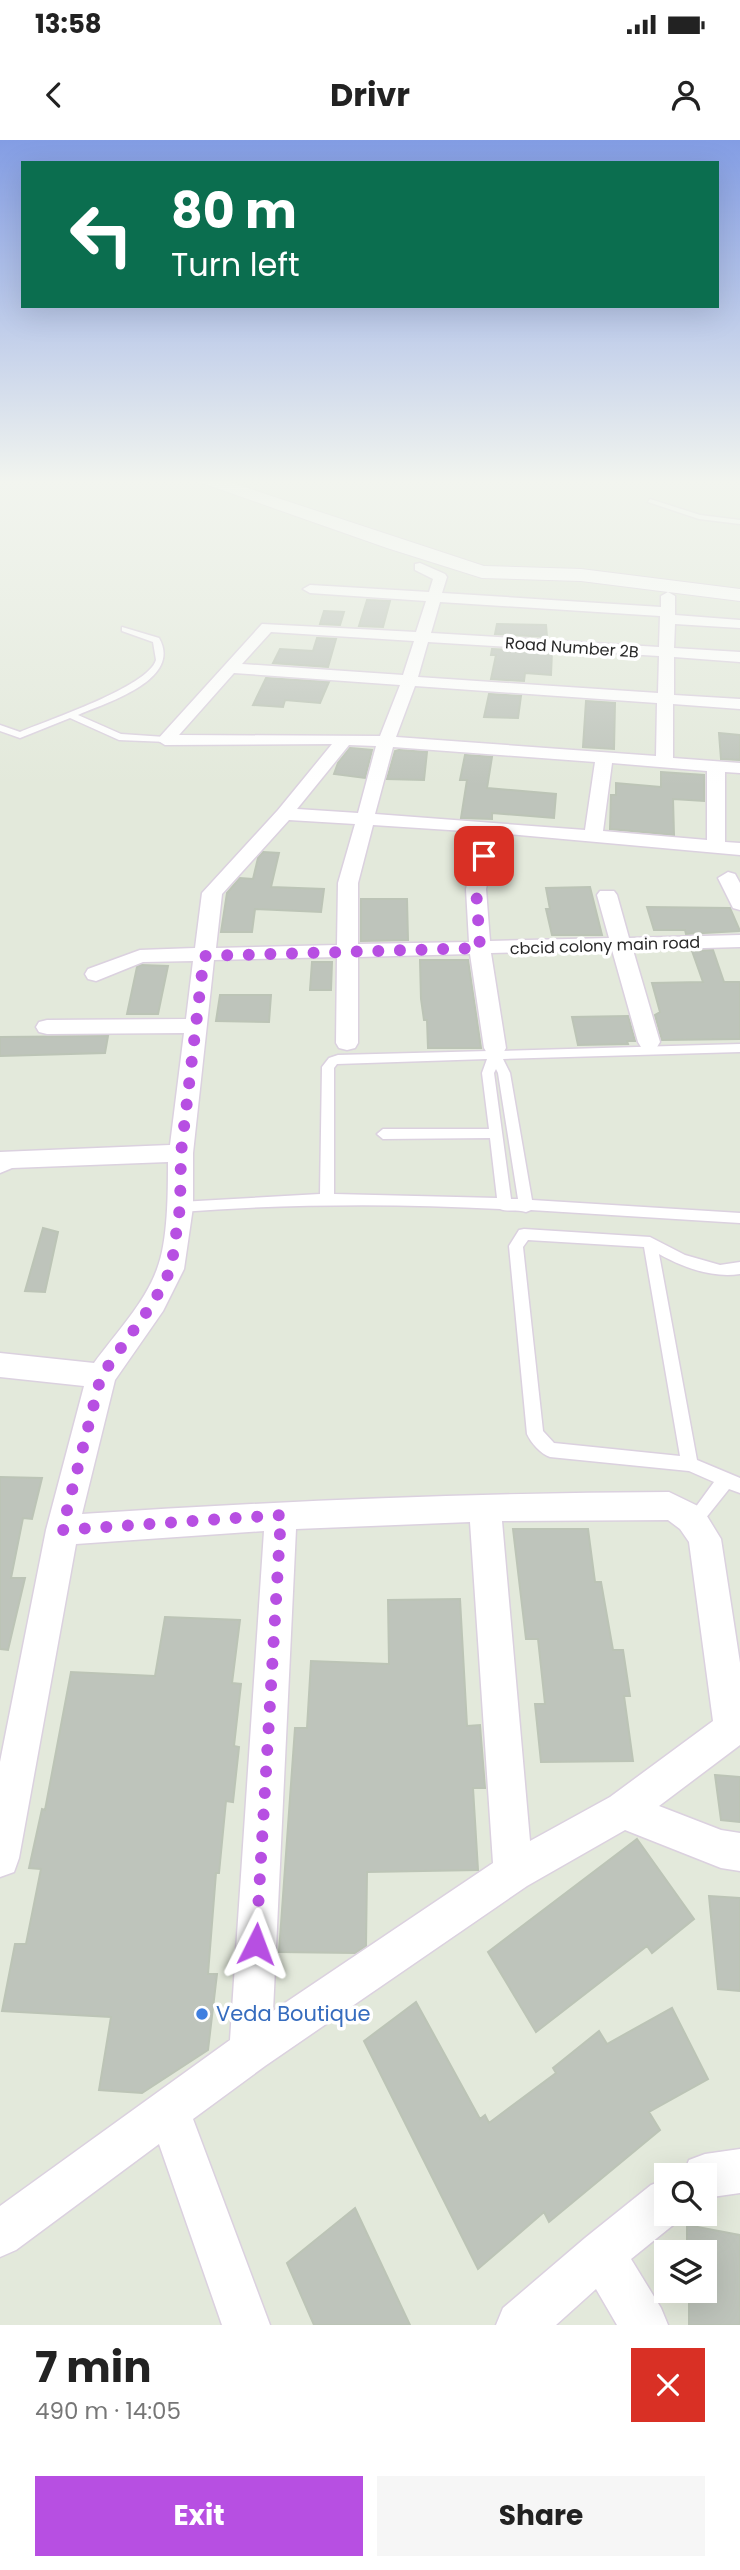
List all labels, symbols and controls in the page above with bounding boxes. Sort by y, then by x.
text: 13:58 [35,6,102,42]
text: Drivr [330,72,410,117]
icon: back [35,76,73,114]
icon: person [667,76,705,114]
text: 80 m [171,177,297,245]
icon: left [56,189,147,280]
text: Turn left [171,242,300,287]
street label: Road Number 2B [504,631,640,664]
pin [454,826,514,886]
icon: arrive [465,837,503,875]
street label: cbcid colony main road [509,931,701,960]
position arrow [219,1907,293,1981]
place label: Veda Boutique [216,1999,370,2028]
marker: Veda Boutique [194,2006,210,2022]
map controls [654,2163,717,2303]
button: search [654,2163,717,2226]
button: layers [654,2240,717,2303]
text: 7 min [35,2338,152,2397]
button: close [631,2348,705,2422]
text: 490 m · 14:05 [35,2395,181,2427]
button: Exit [35,2476,363,2556]
button: Share [377,2476,705,2556]

